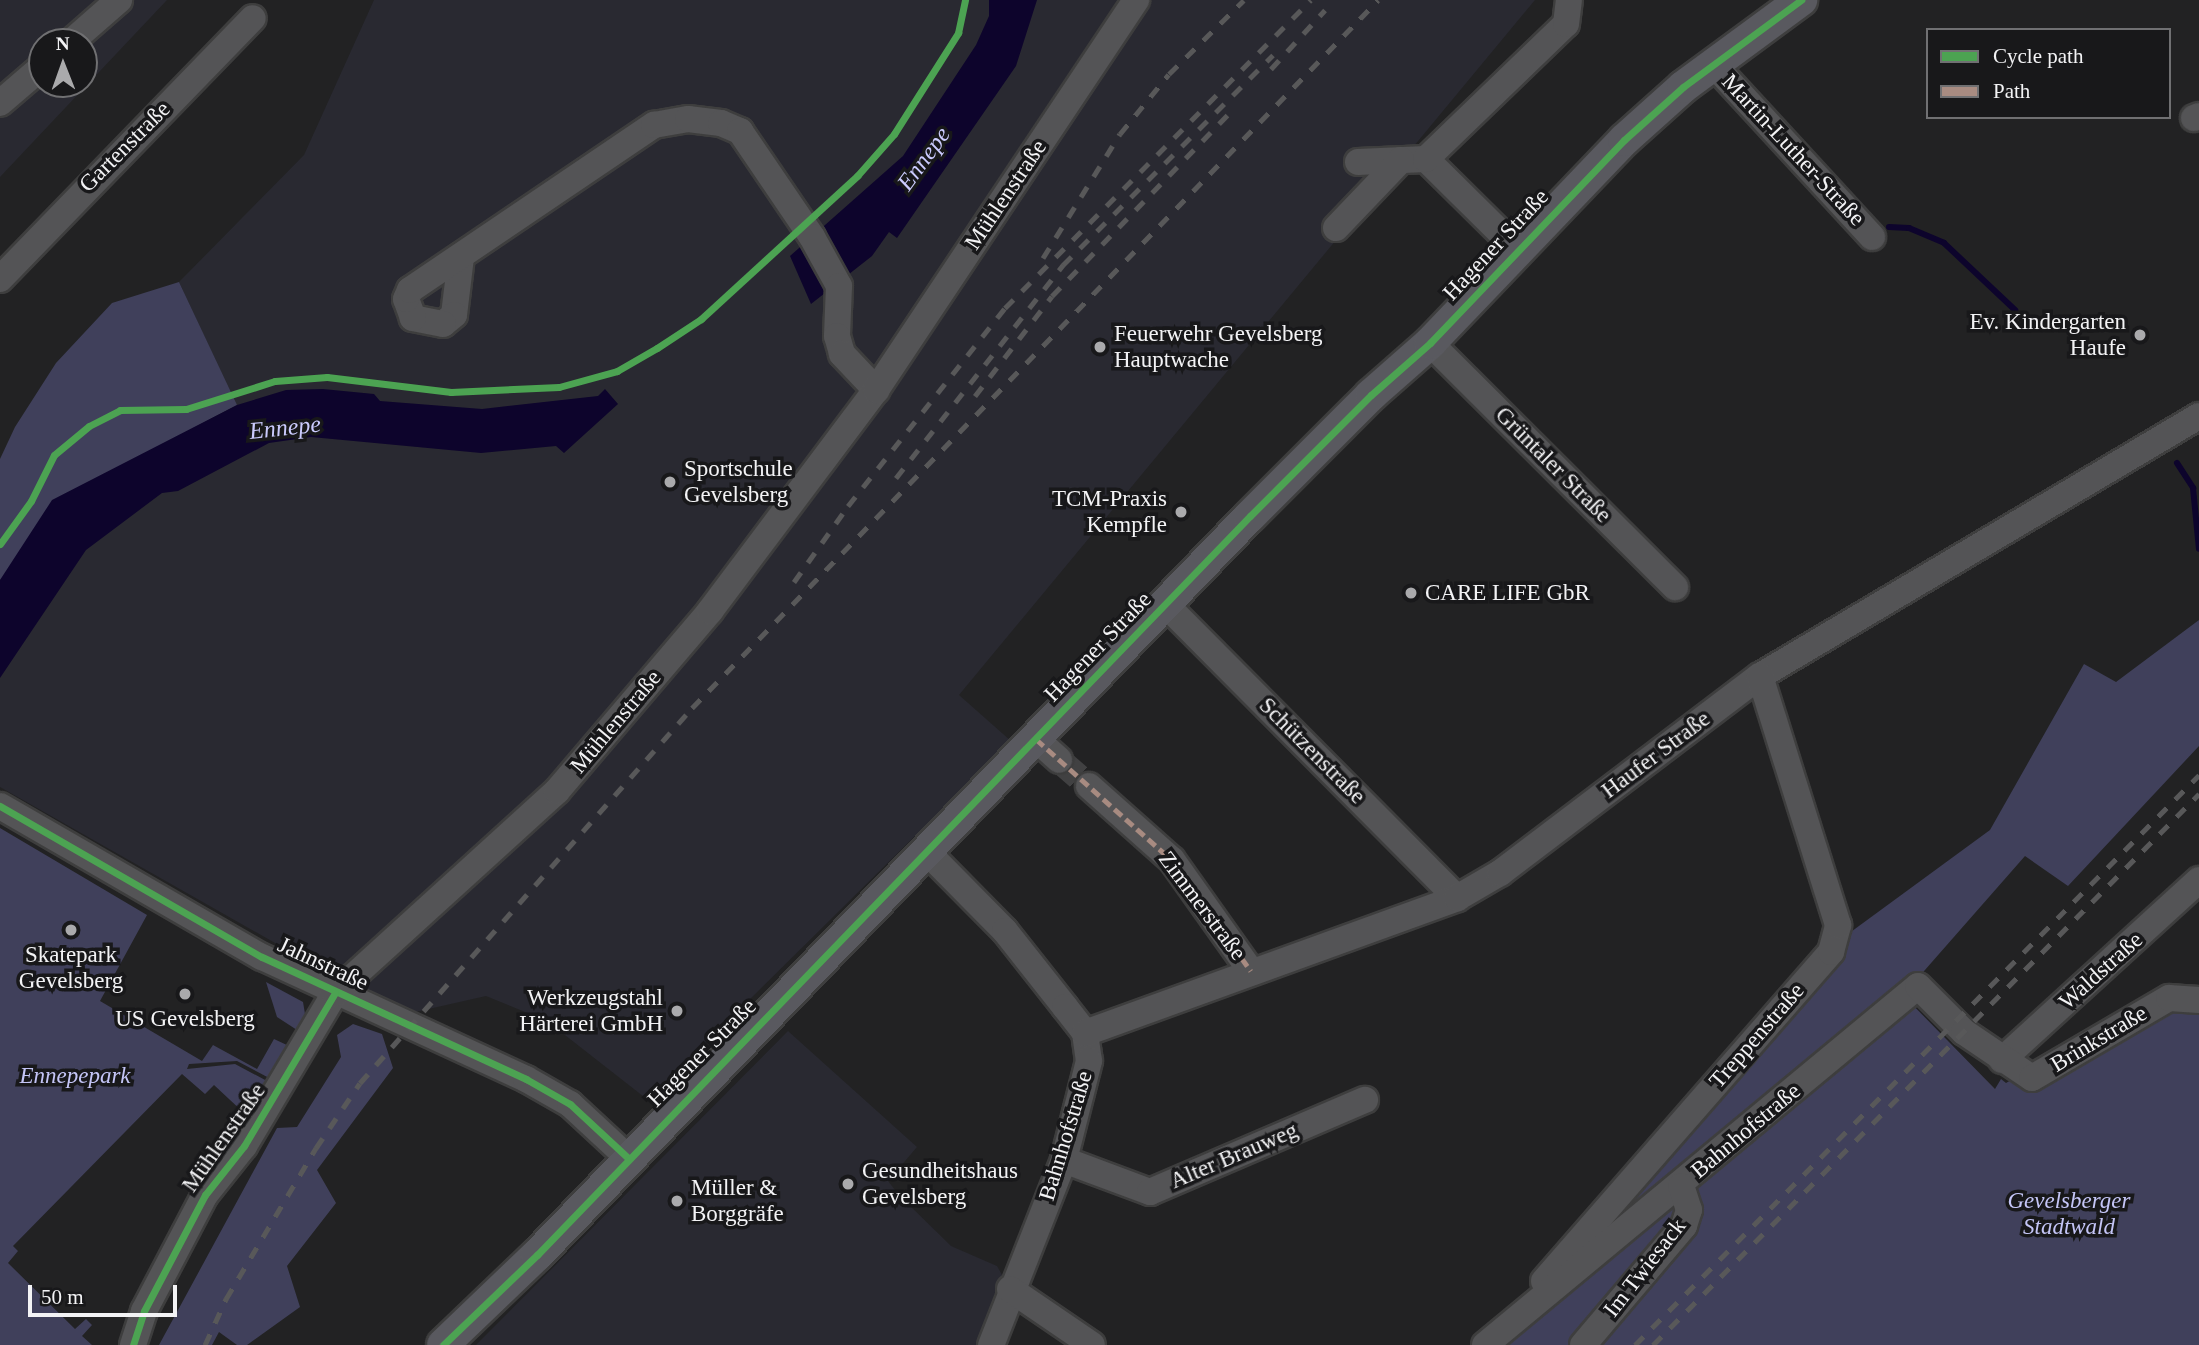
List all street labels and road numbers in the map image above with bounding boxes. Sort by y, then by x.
street label: Martin-Luther-Straße [1716,68,1870,232]
street label: Gartenstraße [74,96,176,198]
street label: Mühlenstraße [959,135,1053,255]
street label: Hagener Straße [1437,184,1555,306]
street label: Grüntaler Straße [1489,401,1617,529]
street label: Hagener Straße [1039,586,1157,708]
street label: Mühlenstraße [565,665,667,779]
street label: Schützenstraße [1253,692,1371,810]
street label: Haufer Straße [1596,705,1716,805]
street label: Zimmerstraße [1152,846,1252,966]
street label: Waldstraße [2054,926,2148,1016]
street label: Jahnstraße [273,931,373,997]
street label: Treppenstraße [1704,978,1810,1094]
street label: Hagener Straße [642,993,762,1113]
street label: Brinkstraße [2046,1000,2152,1078]
street label: Bahnhofstraße [1033,1068,1099,1204]
street label: Bahnhofstraße [1686,1077,1806,1185]
street label: Mühlenstraße [176,1078,272,1198]
street label: Alter Brauweg [1166,1117,1302,1195]
street label: Im Twiesack [1598,1213,1692,1323]

